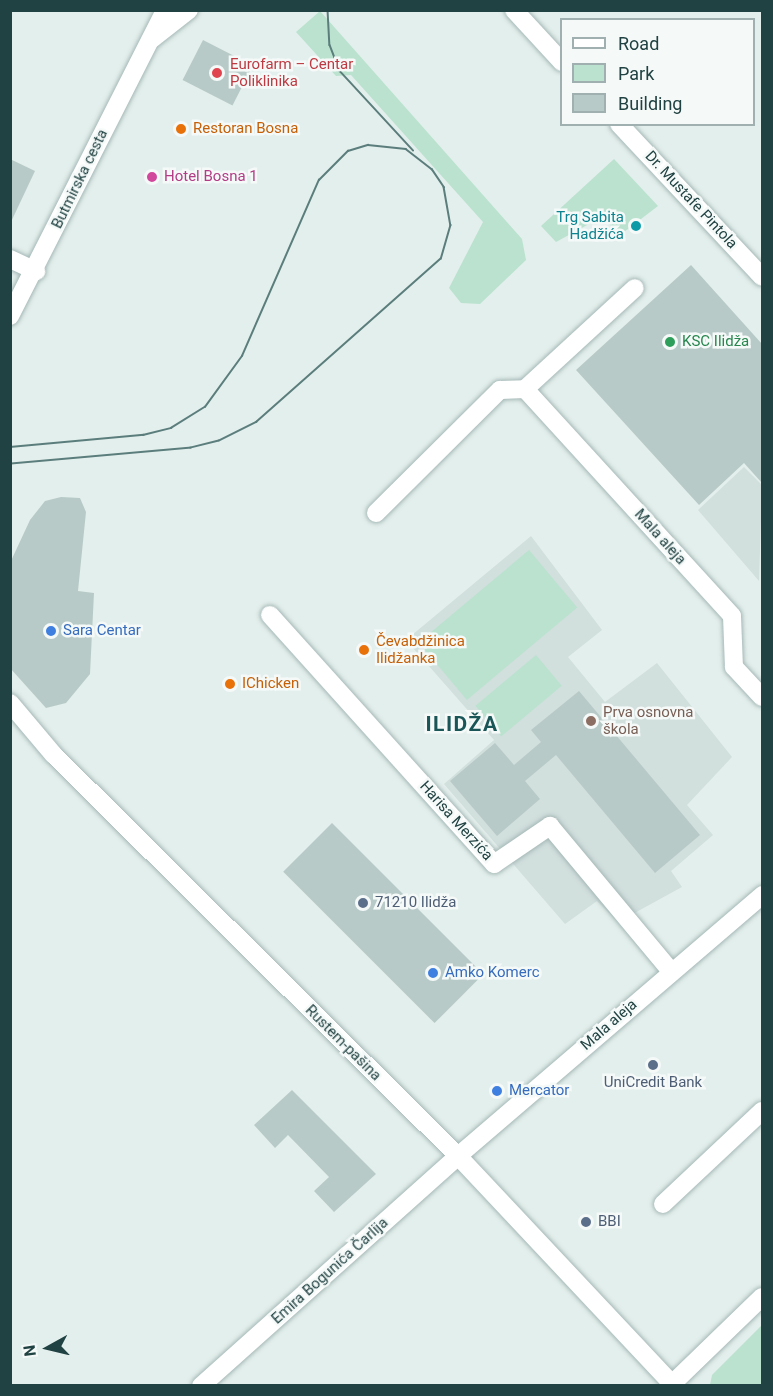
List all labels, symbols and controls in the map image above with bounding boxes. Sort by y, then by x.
legend [560,18,755,126]
text: Road [618,33,659,54]
place label: Eurofarm – Centar Poliklinika [230,55,353,90]
text: Park [618,63,654,84]
marker: Eurofarm – Centar Poliklinika [208,64,226,82]
text: Building [618,93,682,114]
place label: Restoran Bosna [193,120,298,138]
marker: Restoran Bosna [174,122,188,136]
street label: Butmirska cesta [48,126,112,232]
street label: Dr. Mustafe Pintola [641,147,741,253]
place label: Hotel Bosna 1 [164,168,258,186]
marker: Hotel Bosna 1 [145,170,159,184]
place label: Trg Sabita Hadžića [556,208,624,243]
marker: Trg Sabita Hadžića [629,219,643,233]
place label: KSC Ilidža [682,333,749,351]
marker: KSC Ilidža [663,335,677,349]
street label: Mala aleja [630,506,690,568]
place label: Sara Centar [63,622,141,640]
marker: Sara Centar [44,624,58,638]
place label: Čevabdžinica Ilidžanka [376,632,465,667]
marker: Čevabdžinica Ilidžanka [357,643,371,657]
place label: IChicken [242,675,299,693]
marker: IChicken [223,677,237,691]
place label: Prva osnovna škola [603,703,693,738]
district label: ILIDŽA [425,711,499,737]
marker: Prva osnovna škola [584,714,598,728]
street label: Harisa Merzića [416,778,496,864]
place label: 71210 Ilidža [375,894,456,912]
marker: 71210 Ilidža [356,896,370,910]
place label: Amko Komerc [445,964,539,982]
marker: Amko Komerc [426,966,440,980]
street label: Mala aleja [577,996,641,1054]
street label: Rustem-pašina [301,1001,385,1085]
marker: UniCredit Bank [646,1058,660,1072]
place label: UniCredit Bank [604,1074,702,1092]
place label: Mercator [509,1082,569,1100]
marker: Mercator [490,1084,504,1098]
place label: BBI [598,1213,621,1231]
street label: Emira Bogunića Čarlija [268,1214,392,1328]
marker: BBI [579,1215,593,1229]
north arrow [18,1318,78,1378]
text: N [19,1344,40,1357]

